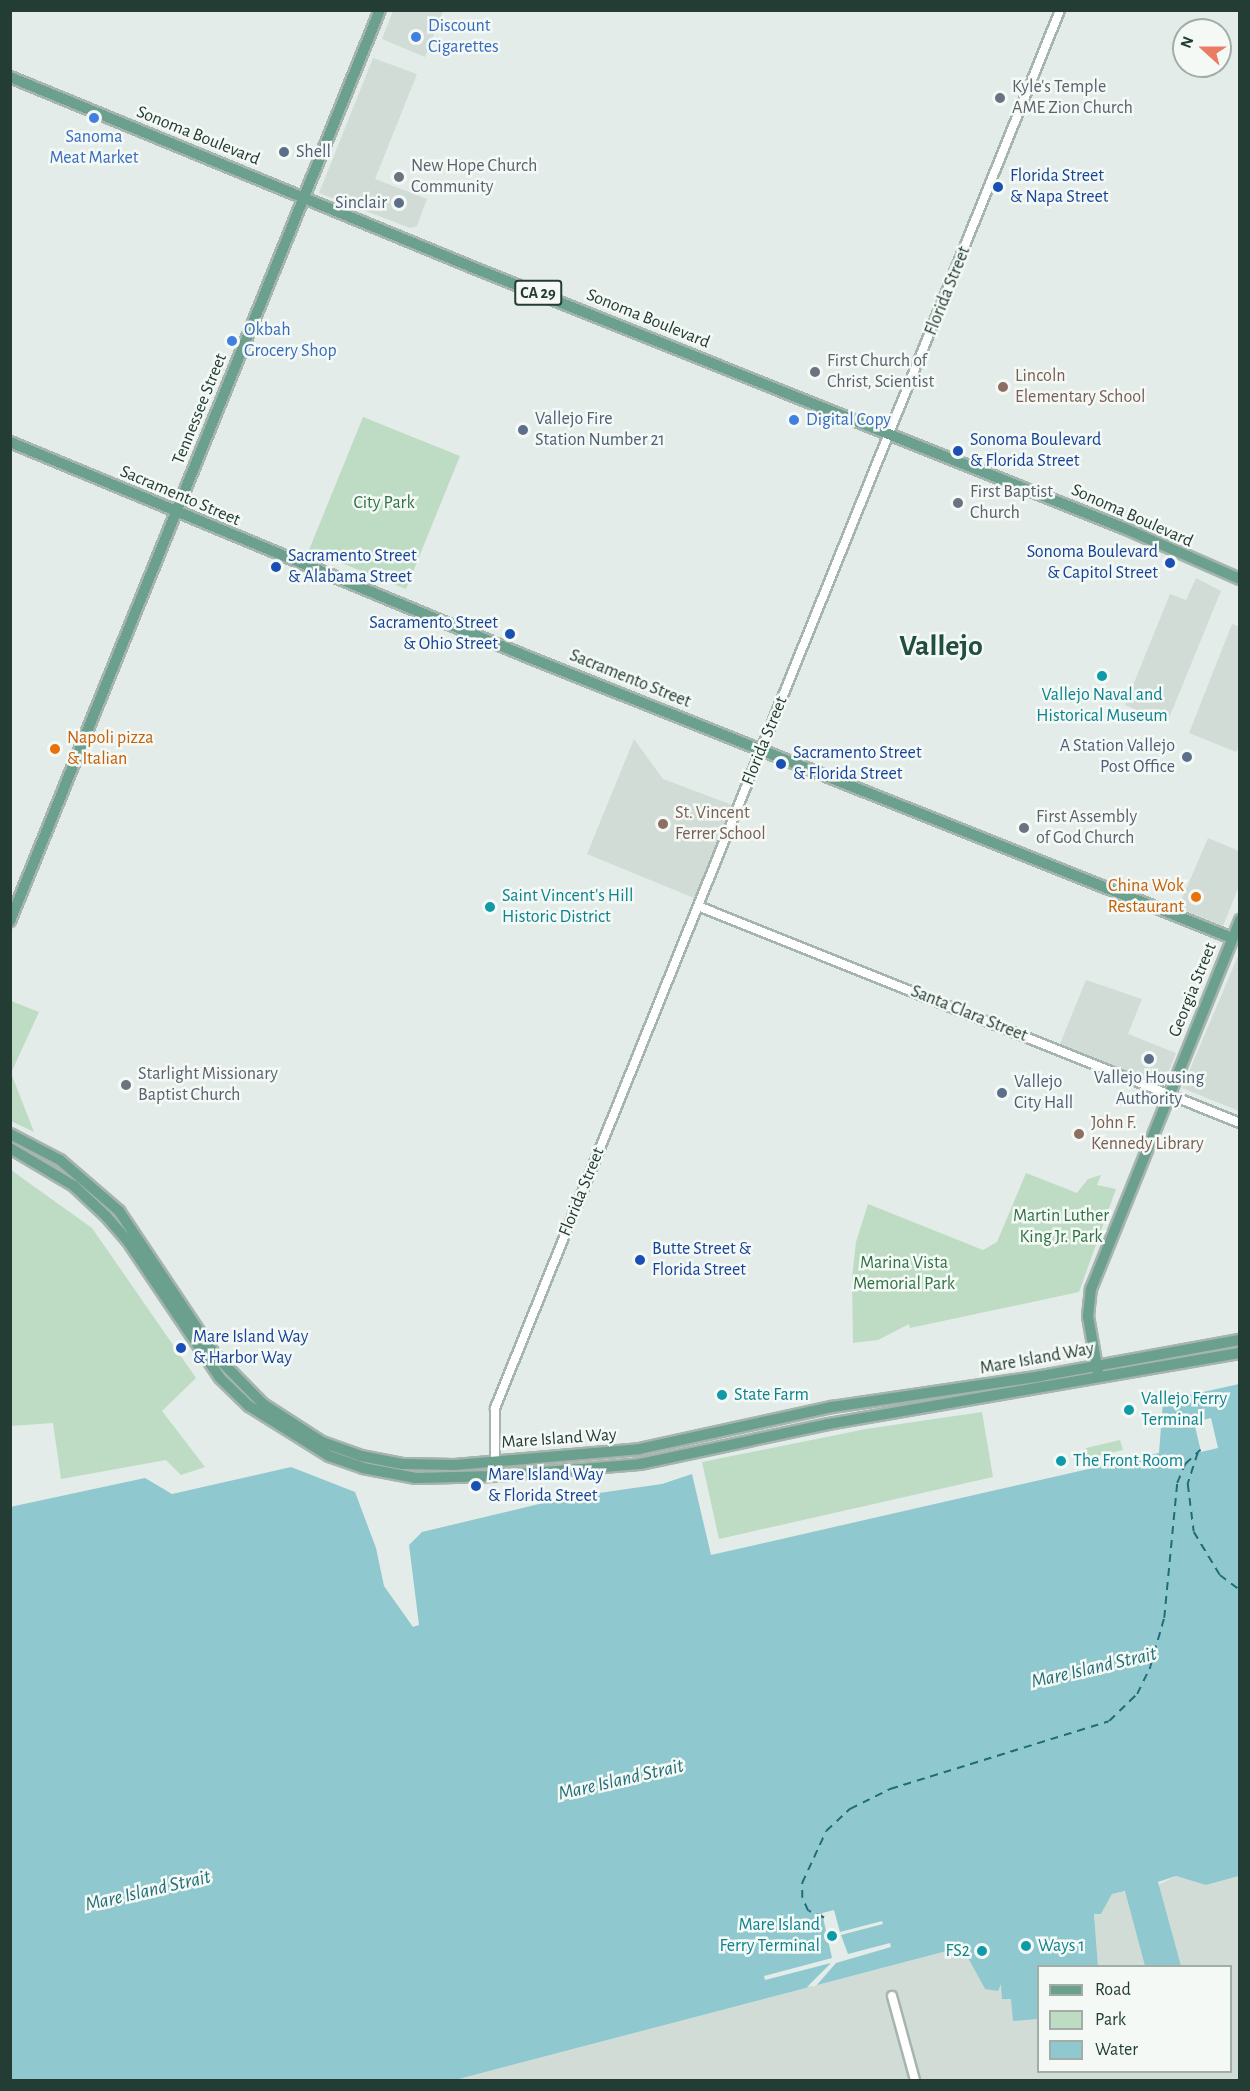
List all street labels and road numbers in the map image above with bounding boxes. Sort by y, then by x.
street label: Sonoma Boulevard [133,101,263,171]
street label: Florida Street [920,243,976,339]
road number: CA 29 [514,280,562,306]
street label: Sonoma Boulevard [583,284,713,354]
street label: Tennessee Street [168,350,232,468]
street label: Sacramento Street [117,461,243,531]
street label: Sonoma Boulevard [1068,479,1196,553]
street label: Sacramento Street [566,645,694,713]
street label: Florida Street [737,693,793,789]
street label: Georgia Street [1164,940,1222,1040]
street label: Santa Clara Street [908,981,1030,1047]
street label: Florida Street [554,1144,610,1240]
street label: Mare Island Way [978,1338,1096,1380]
street label: Mare Island Way [501,1424,617,1454]

